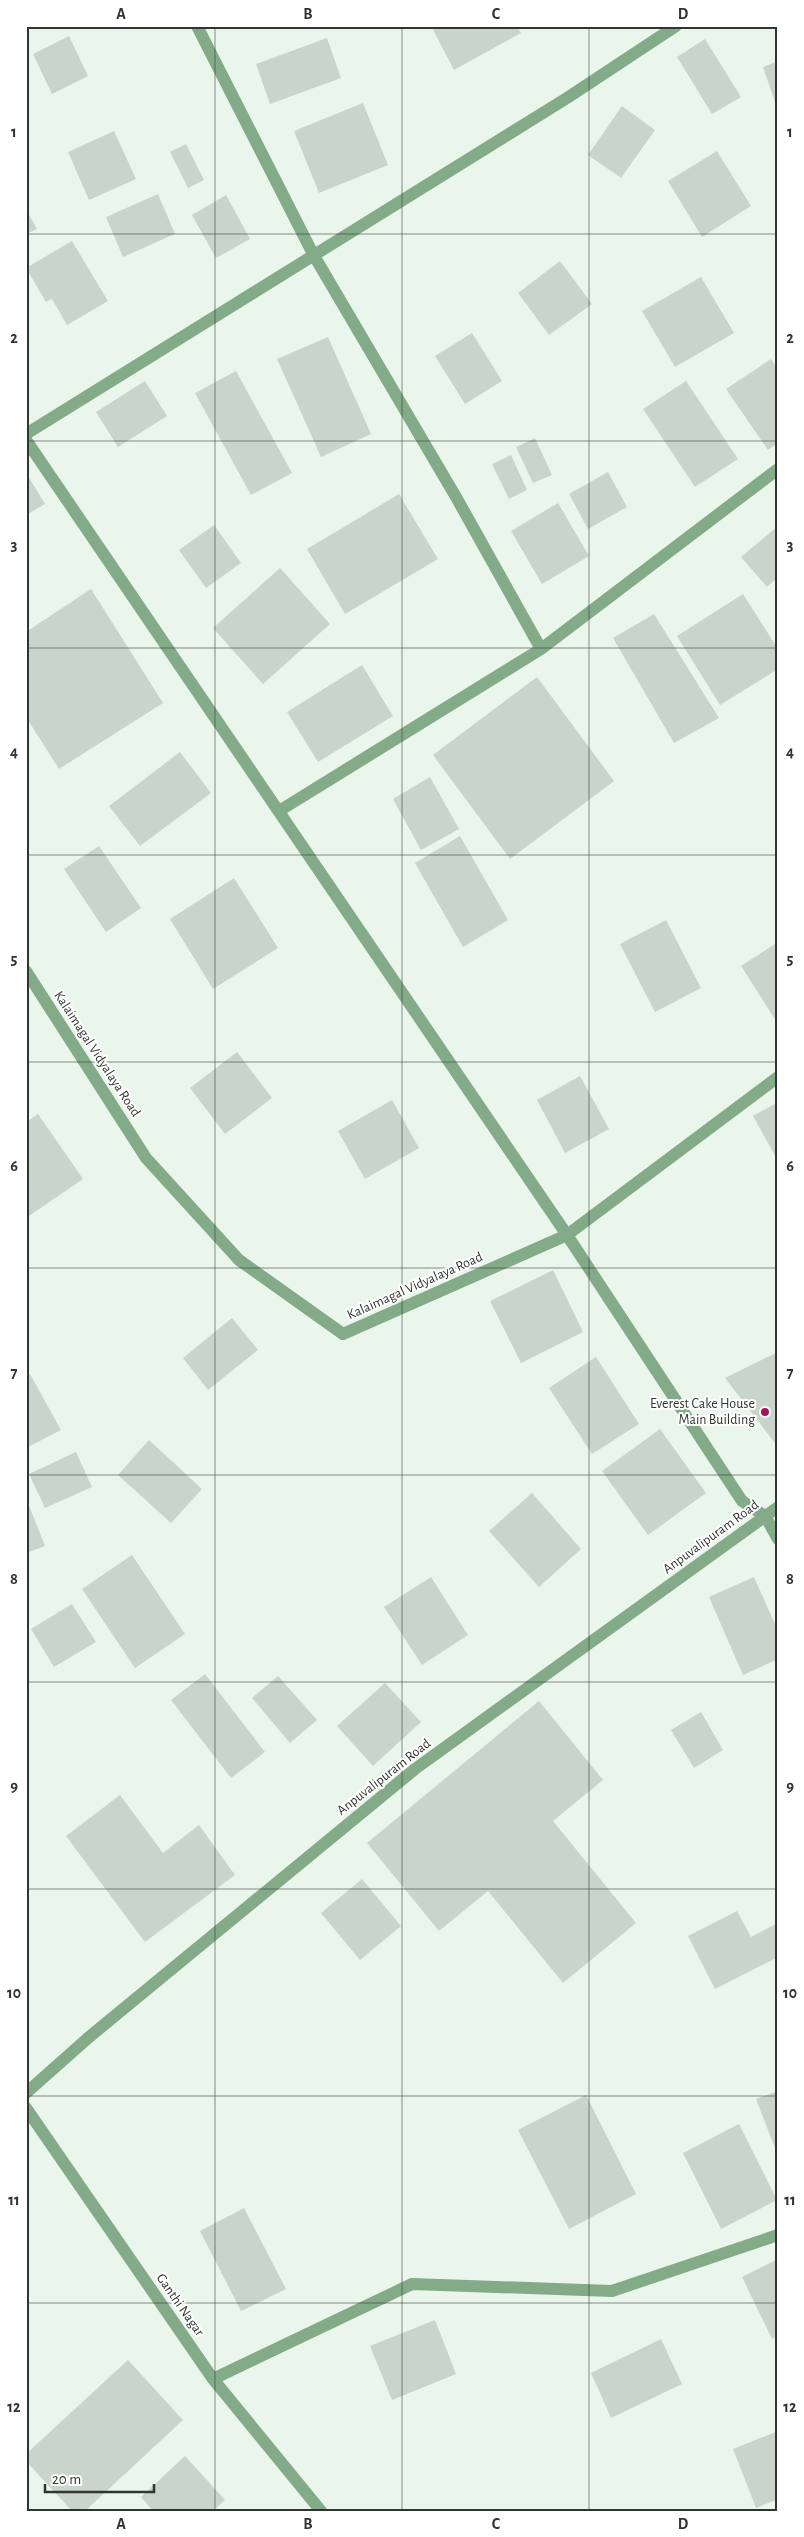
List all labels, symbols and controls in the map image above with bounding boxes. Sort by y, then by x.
text: A [116,6,126,22]
text: B [303,6,313,22]
text: C [492,6,501,22]
text: D [678,6,689,22]
text: 1 [11,124,17,140]
text: 1 [787,124,793,140]
text: 2 [10,330,18,346]
text: 2 [786,330,794,346]
text: 3 [11,537,18,553]
text: 3 [787,537,794,553]
text: 4 [10,744,18,760]
text: 4 [786,744,794,760]
text: 5 [11,951,18,967]
text: 5 [787,951,794,967]
street label: Kalaimagal Vidyalaya Road [51,989,143,1119]
text: 6 [10,1158,18,1174]
text: 6 [786,1158,794,1174]
street label: Kalaimagal Vidyalaya Road [345,1250,485,1322]
text: 7 [11,1365,18,1381]
text: 7 [787,1365,794,1381]
place label: Everest Cake House Main Building [650,1397,755,1427]
marker: Everest Cake House Main Building [759,1406,771,1418]
street label: Anpuvalipuram Road [661,1498,761,1576]
text: 8 [10,1571,18,1587]
text: 8 [786,1571,794,1587]
street label: Anpuvalipuram Road [335,1736,433,1818]
text: 9 [10,1778,18,1794]
text: 9 [786,1778,794,1794]
text: 10 [7,1985,21,2001]
text: 10 [783,1985,797,2001]
text: 11 [8,2192,20,2208]
text: 11 [784,2192,796,2208]
street label: Ganthi Nagar [153,2271,207,2339]
text: 12 [7,2399,21,2415]
text: 12 [783,2399,797,2415]
scale bar [45,2462,154,2494]
text: 20 m [52,2472,81,2487]
text: A [116,2516,126,2532]
text: B [303,2516,313,2532]
text: C [492,2516,501,2532]
text: D [678,2516,689,2532]

